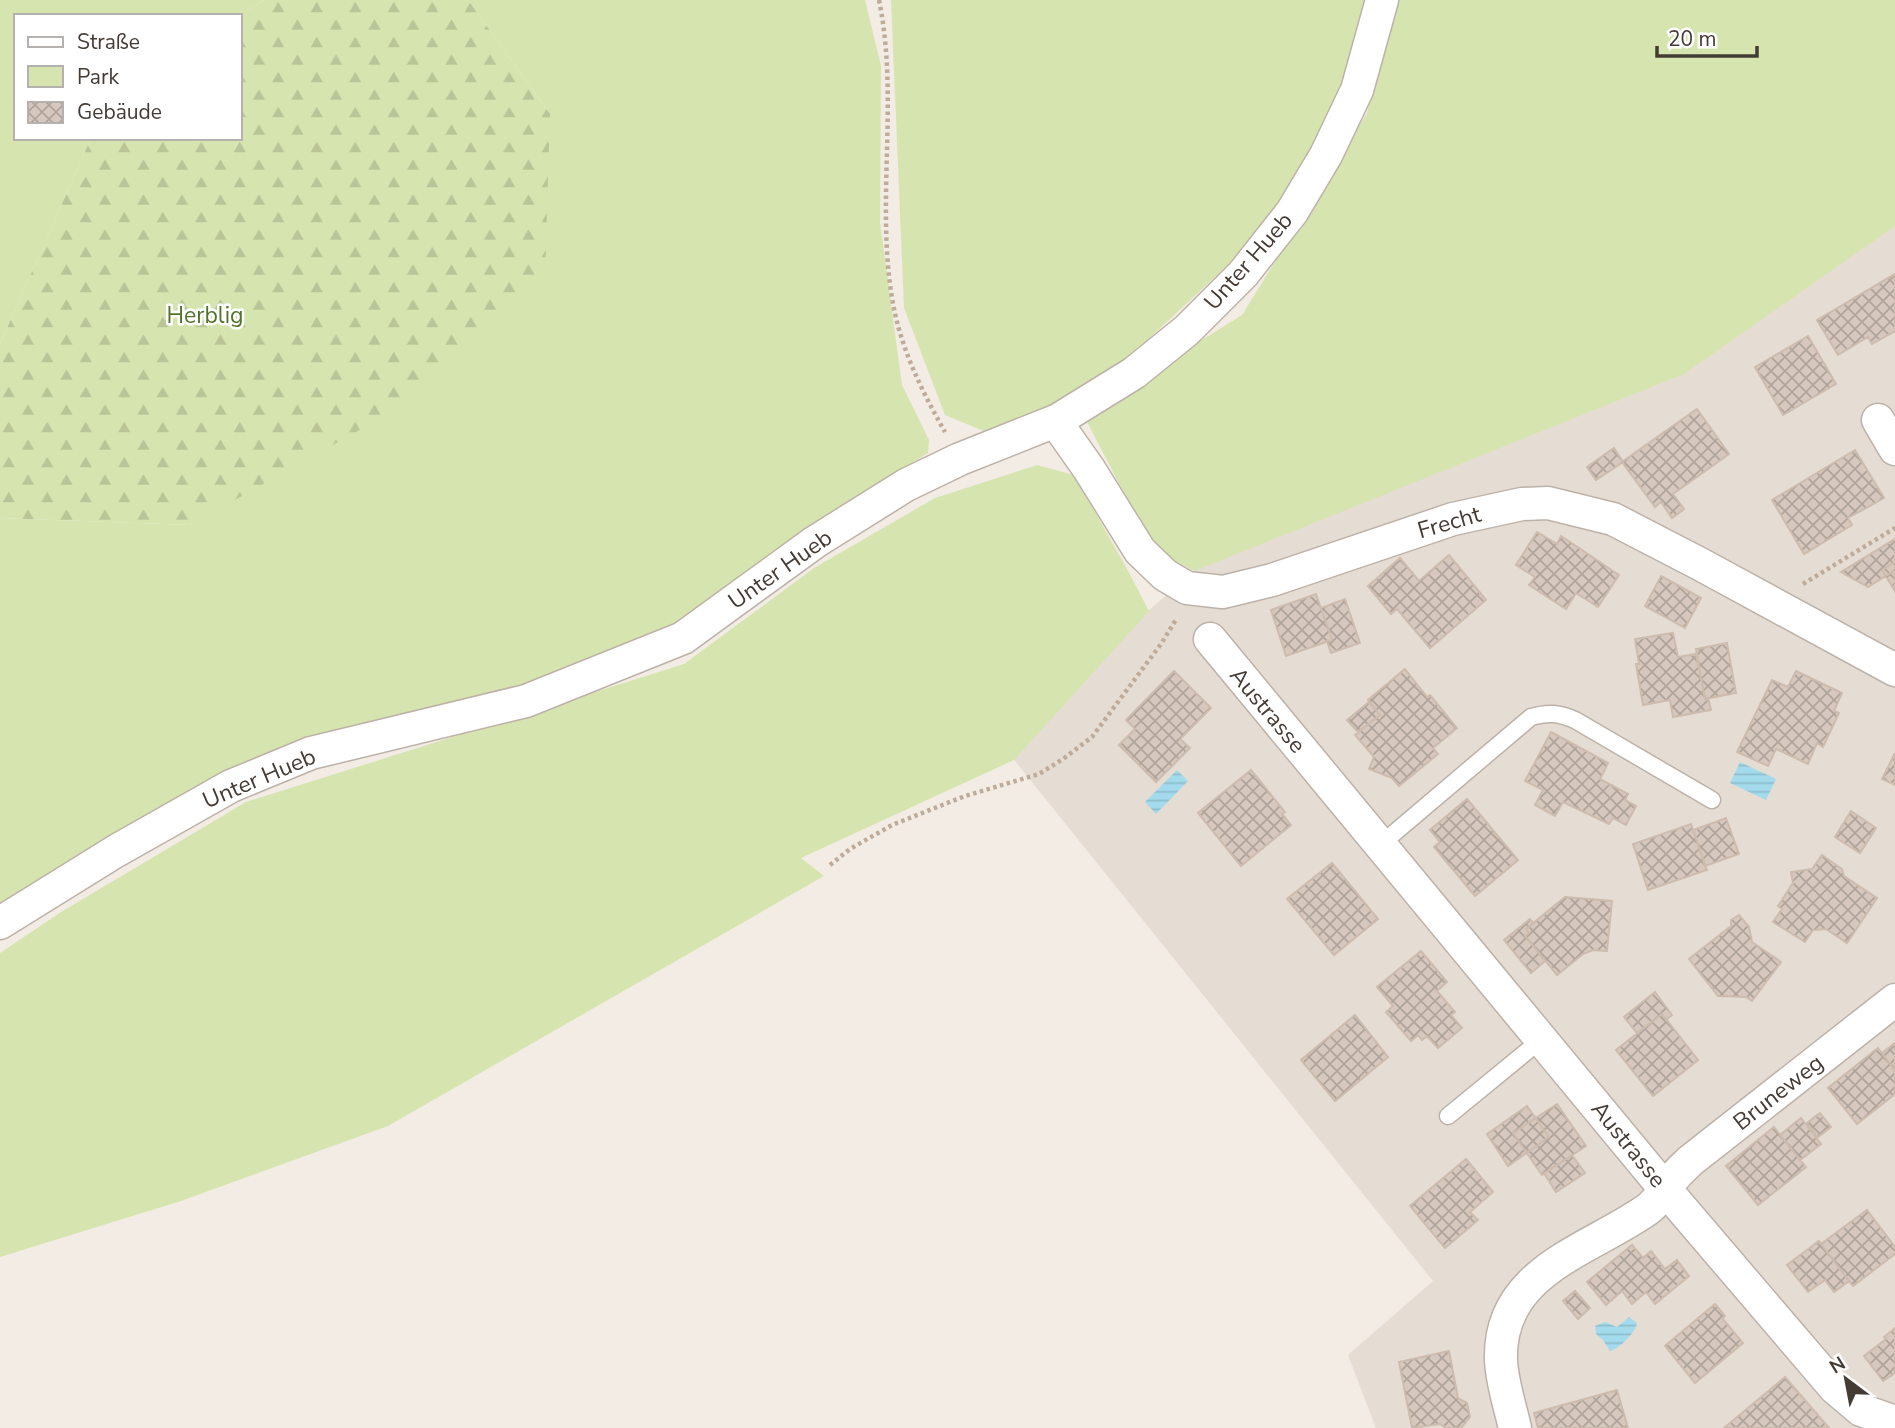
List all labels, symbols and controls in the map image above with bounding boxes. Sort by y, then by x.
legend [14,14,242,140]
scale bar [1657,14,1757,58]
text: 20 m [1668,25,1717,53]
text: Straße [77,28,140,56]
text: Park [77,63,119,91]
text: Gebäude [77,98,162,126]
street label: Unter Hueb [1197,206,1300,317]
park label: Herblig [166,300,244,331]
street label: Frecht [1414,498,1485,546]
street label: Unter Hueb [722,522,838,617]
street label: Austrasse [1223,661,1313,760]
street label: Unter Hueb [198,741,321,816]
street label: Bruneweg [1727,1047,1830,1137]
street label: Austrasse [1584,1094,1673,1194]
north arrow [1811,1344,1881,1414]
text: N [1825,1351,1850,1380]

